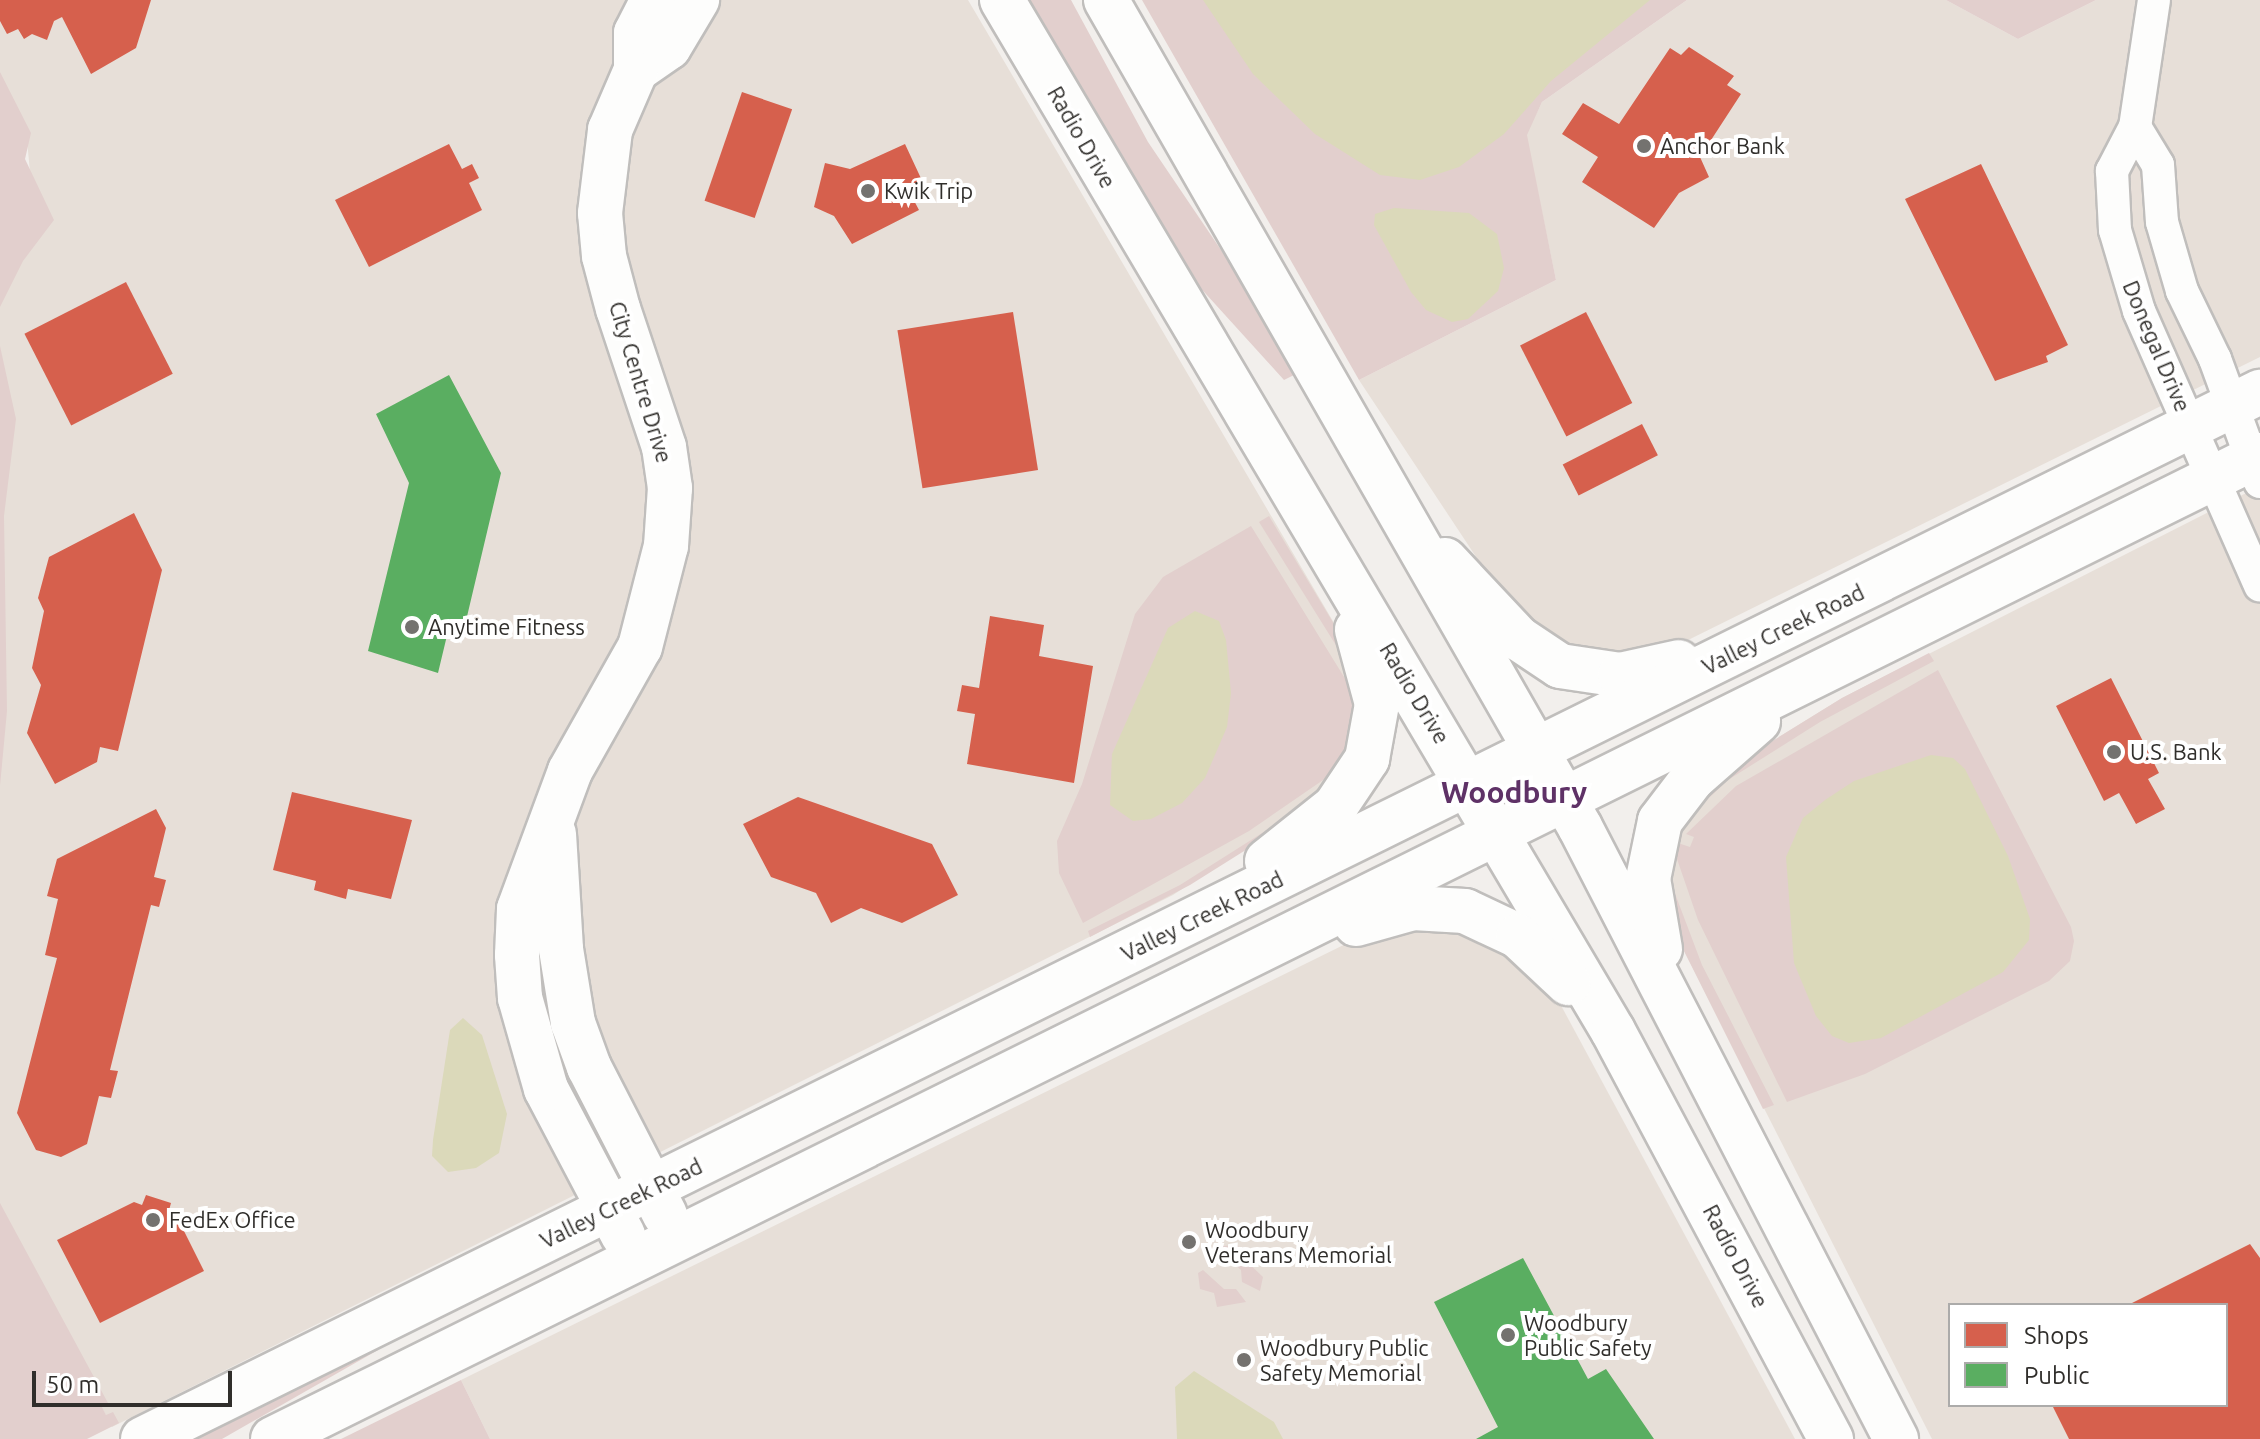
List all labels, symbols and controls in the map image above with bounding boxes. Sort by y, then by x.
street label: Radio Drive [1042,81,1122,193]
place label: Anchor Bank [1660,133,1785,159]
marker: Anchor Bank [1635,137,1653,155]
place label: Kwik Trip [884,178,973,204]
marker: Kwik Trip [859,182,877,200]
street label: Donegal Drive [2118,276,2196,416]
street label: City Centre Drive [604,298,678,466]
street label: Valley Creek Road [1698,578,1868,680]
place label: Anytime Fitness [428,614,585,640]
marker: Anytime Fitness [403,618,421,636]
street label: Radio Drive [1375,638,1455,748]
place label: U.S. Bank [2130,739,2222,765]
marker: U.S. Bank [2105,743,2123,761]
district label: Woodbury [1441,774,1587,810]
street label: Valley Creek Road [1117,865,1287,967]
street label: Valley Creek Road [536,1152,706,1254]
street label: Radio Drive [1698,1200,1774,1312]
place label: FedEx Office [169,1207,296,1233]
marker: FedEx Office [144,1211,162,1229]
place label: Woodbury Veterans Memorial [1205,1216,1392,1268]
marker: Woodbury Veterans Memorial [1180,1233,1198,1251]
legend [1948,1303,2228,1407]
place label: Woodbury Public Safety [1524,1309,1652,1360]
text: Shops [2024,1322,2089,1349]
marker: Woodbury Public Safety [1499,1326,1517,1344]
place label: Woodbury Public Safety Memorial [1260,1334,1428,1386]
marker: Woodbury Public Safety Memorial [1235,1351,1253,1369]
scale bar [36,1355,236,1405]
text: Public [2024,1362,2089,1389]
text: 50 m [46,1371,99,1398]

